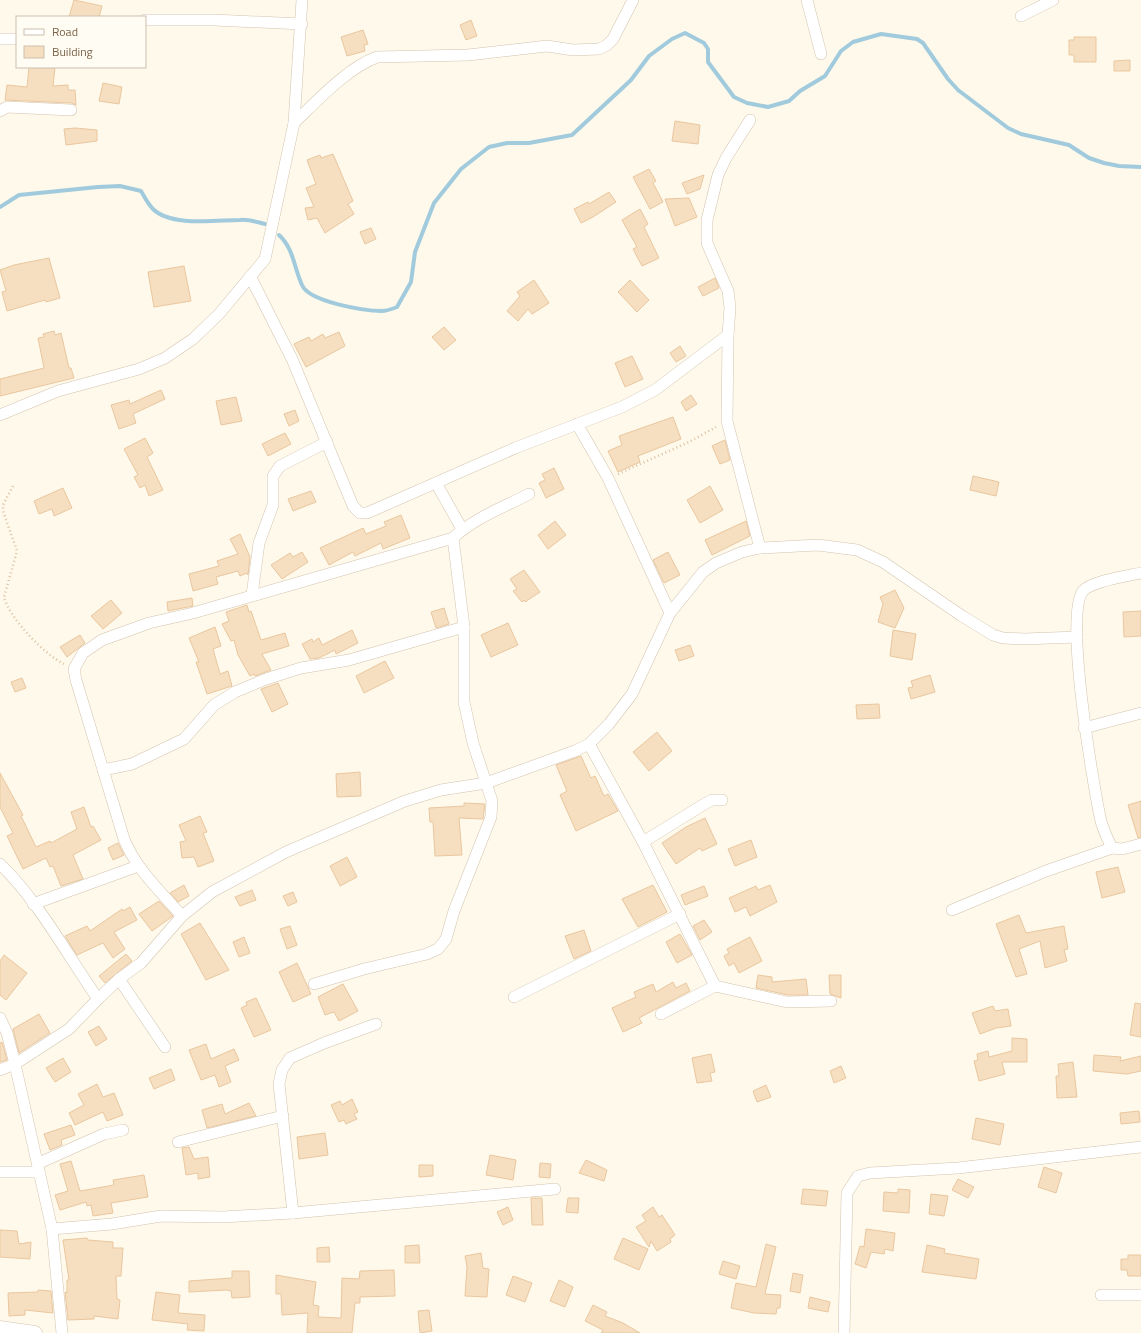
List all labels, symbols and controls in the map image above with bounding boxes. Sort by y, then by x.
legend [16,16,146,68]
text: Road [52,22,78,41]
text: Building [52,42,93,61]

